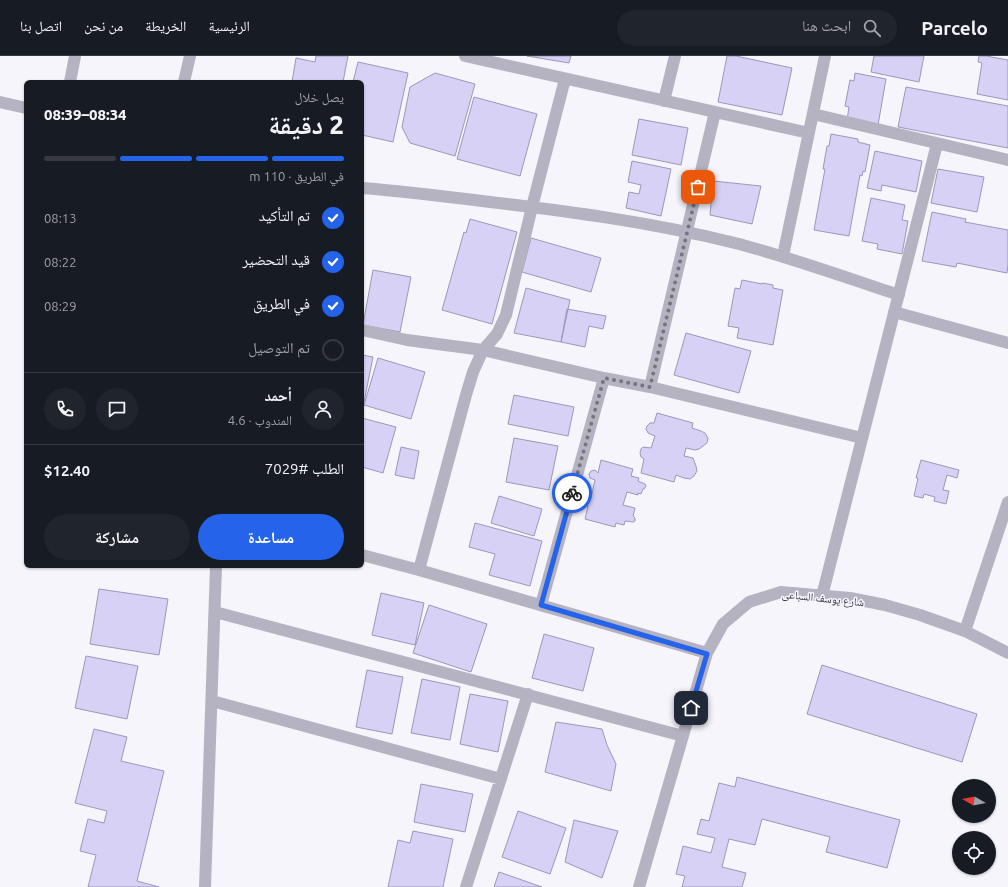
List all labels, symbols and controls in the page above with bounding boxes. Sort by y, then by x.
search box [617,10,897,46]
text: ابحث هنا [802,17,851,34]
icon: search [861,17,883,39]
text: Parcelo [921,17,988,39]
text: اتصل بنا [20,18,62,34]
text: من نحن [84,18,123,34]
text: الخريطة [145,18,186,34]
text: الرئيسية [208,18,250,34]
text: يصل خلال [295,90,344,104]
text: 08:34–08:39 [44,106,127,123]
text: 2 دقيقة [268,110,344,139]
text: في الطريق · 110 m [249,169,344,183]
pin [681,170,715,204]
icon: bag [687,176,709,198]
text: تم التأكيد [259,207,310,224]
icon: check [322,207,344,229]
text: 08:13 [44,211,77,225]
text: قيد التحضير [242,251,310,268]
icon: check [322,251,344,273]
text: 08:22 [44,255,77,269]
text: في الطريق [253,295,310,312]
icon: check [322,295,344,317]
text: 08:29 [44,299,77,313]
text: تم التوصيل [248,339,310,356]
text: أحمد [265,387,292,404]
button: phone [44,388,86,430]
button: chat [96,388,138,430]
button: person [302,388,344,430]
text: المندوب · 4.6 [228,413,292,427]
text: الطلب #7029 [265,460,344,477]
text: $12.40 [44,462,90,479]
courier [552,473,592,513]
icon: bike [561,482,583,504]
button: مشاركة [44,514,190,560]
button: مساعدة [198,514,344,560]
street label: شارع يوسف السباعى [781,588,865,609]
pin [674,691,708,725]
icon: home [680,697,702,719]
north arrow [952,779,996,823]
map controls [952,779,996,875]
button: locate [952,831,996,875]

